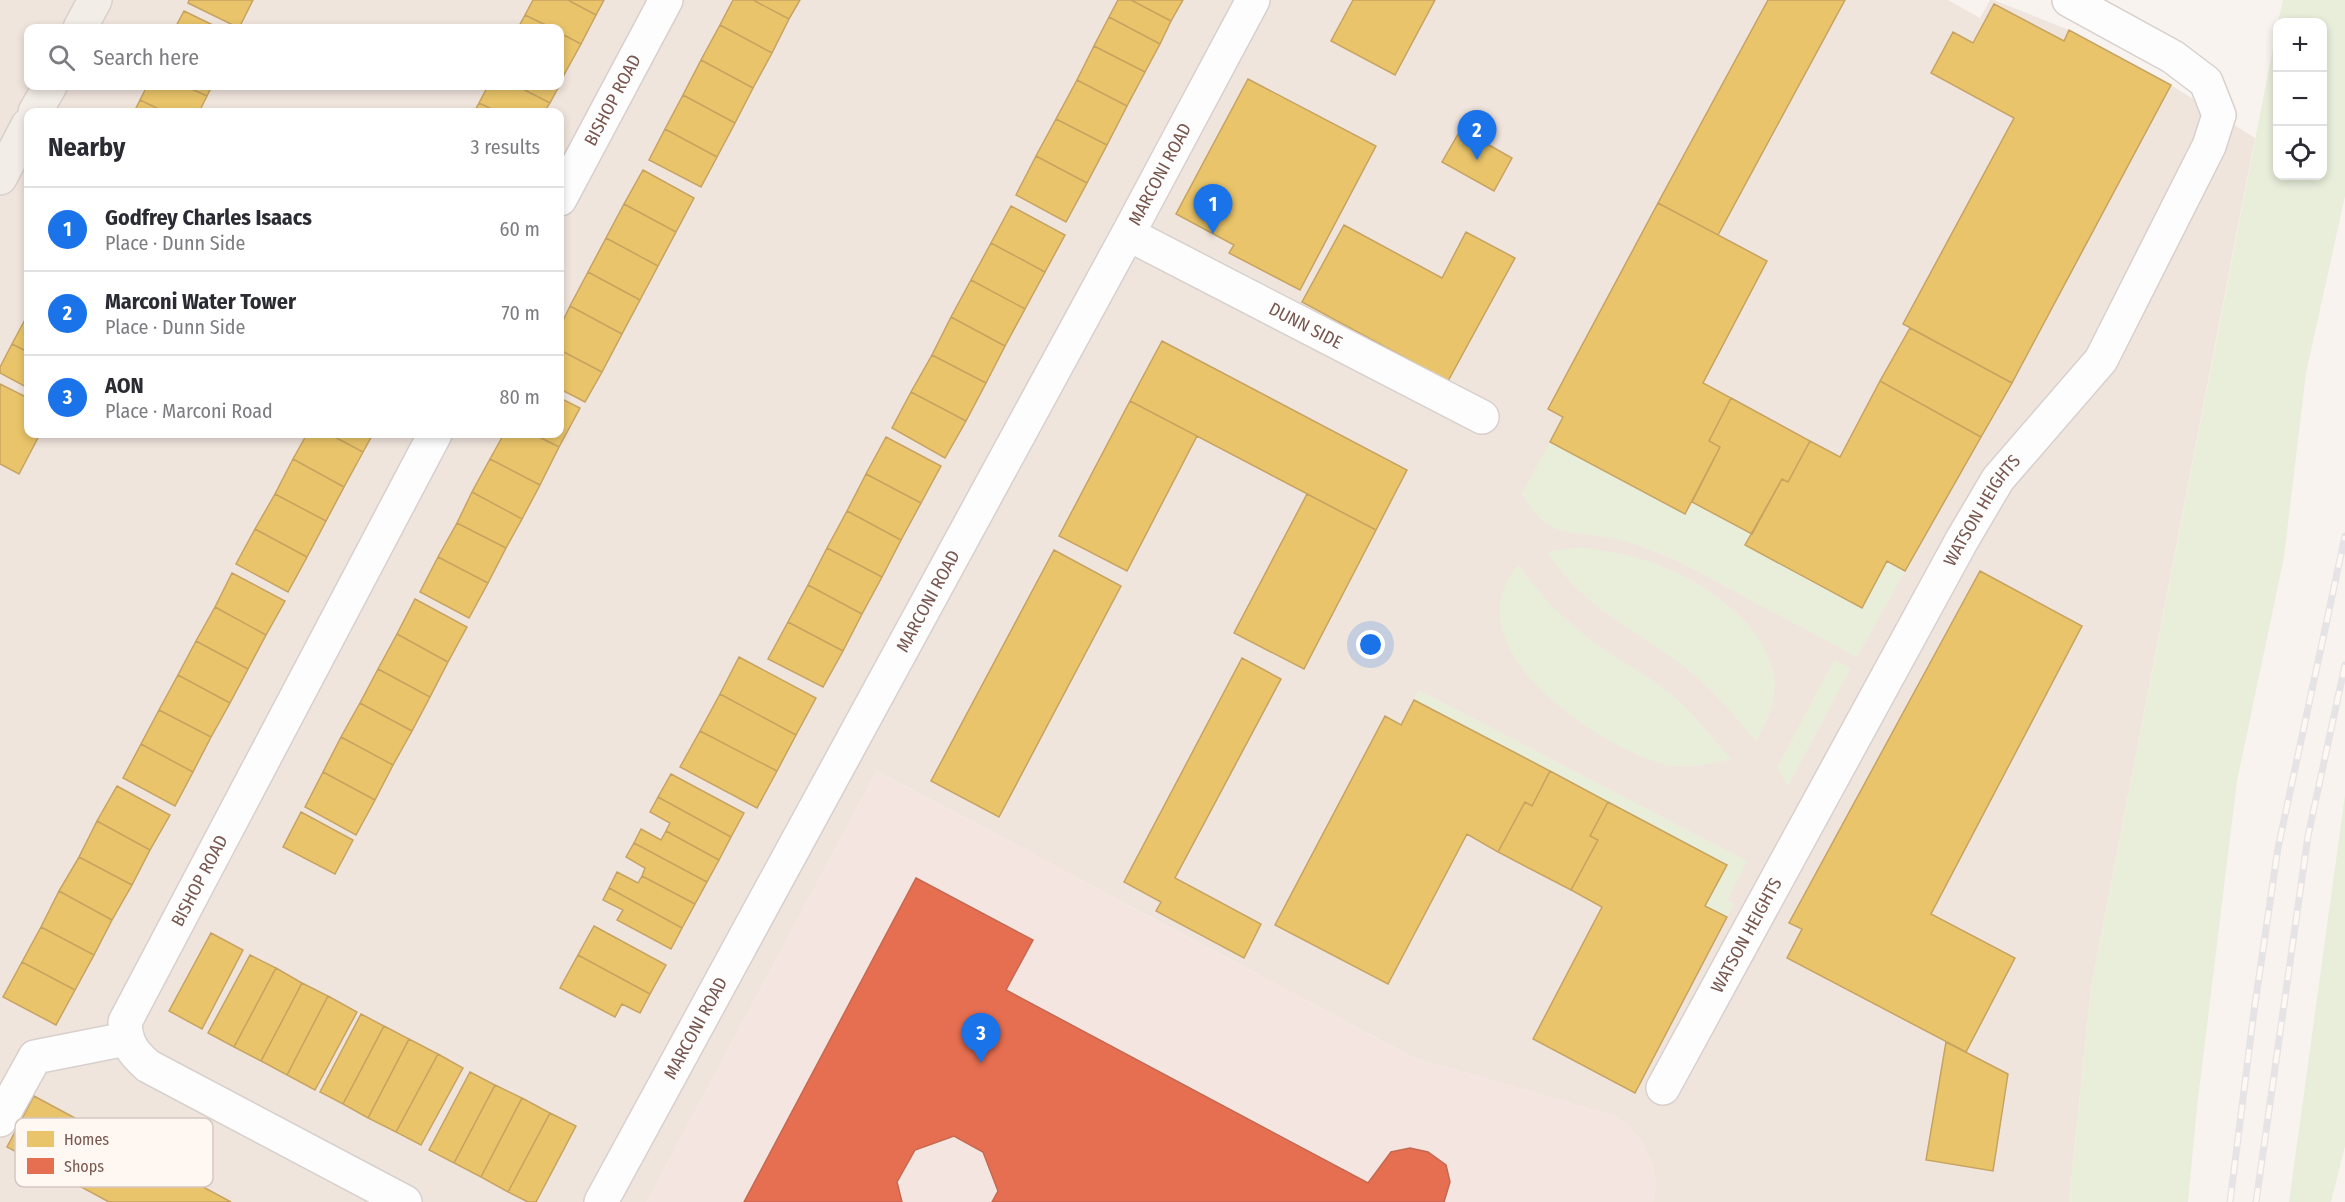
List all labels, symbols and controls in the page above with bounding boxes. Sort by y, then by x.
map controls [2273,18,2327,180]
button: + [2273,18,2327,72]
search box [24,24,564,90]
icon: search [45,41,78,74]
text: Search here [93,44,199,71]
street label: BISHOP ROAD [579,51,646,150]
button: − [2273,72,2327,126]
pin: 2 [1458,110,1496,160]
street label: MARCONI ROAD [1124,119,1196,229]
button: locate [2273,126,2327,180]
text: Nearby [48,132,125,163]
text: 3 results [471,135,540,159]
pin: 1 [1194,184,1232,234]
text: Godfrey Charles Isaacs [105,204,312,231]
text: 1 [63,217,72,241]
text: 60 m [500,217,540,241]
text: Place · Dunn Side [105,231,245,255]
text: Marconi Water Tower [105,288,296,315]
street label: DUNN SIDE [1265,298,1346,354]
text: 2 [63,301,72,325]
text: 70 m [502,301,540,325]
text: Place · Dunn Side [105,315,245,339]
text: AON [105,372,144,399]
text: 3 [63,385,72,409]
text: 80 m [500,385,540,409]
text: Place · Marconi Road [105,399,273,423]
street label: WATSON HEIGHTS [1939,450,2025,570]
street label: MARCONI ROAD [891,547,965,656]
your location [1356,630,1385,659]
street label: BISHOP ROAD [166,831,233,930]
street label: WATSON HEIGHTS [1706,874,1787,997]
street label: MARCONI ROAD [659,973,732,1083]
pin: 3 [962,1014,1000,1063]
legend [15,1118,213,1187]
text: Homes [64,1130,109,1149]
text: Shops [64,1157,104,1176]

